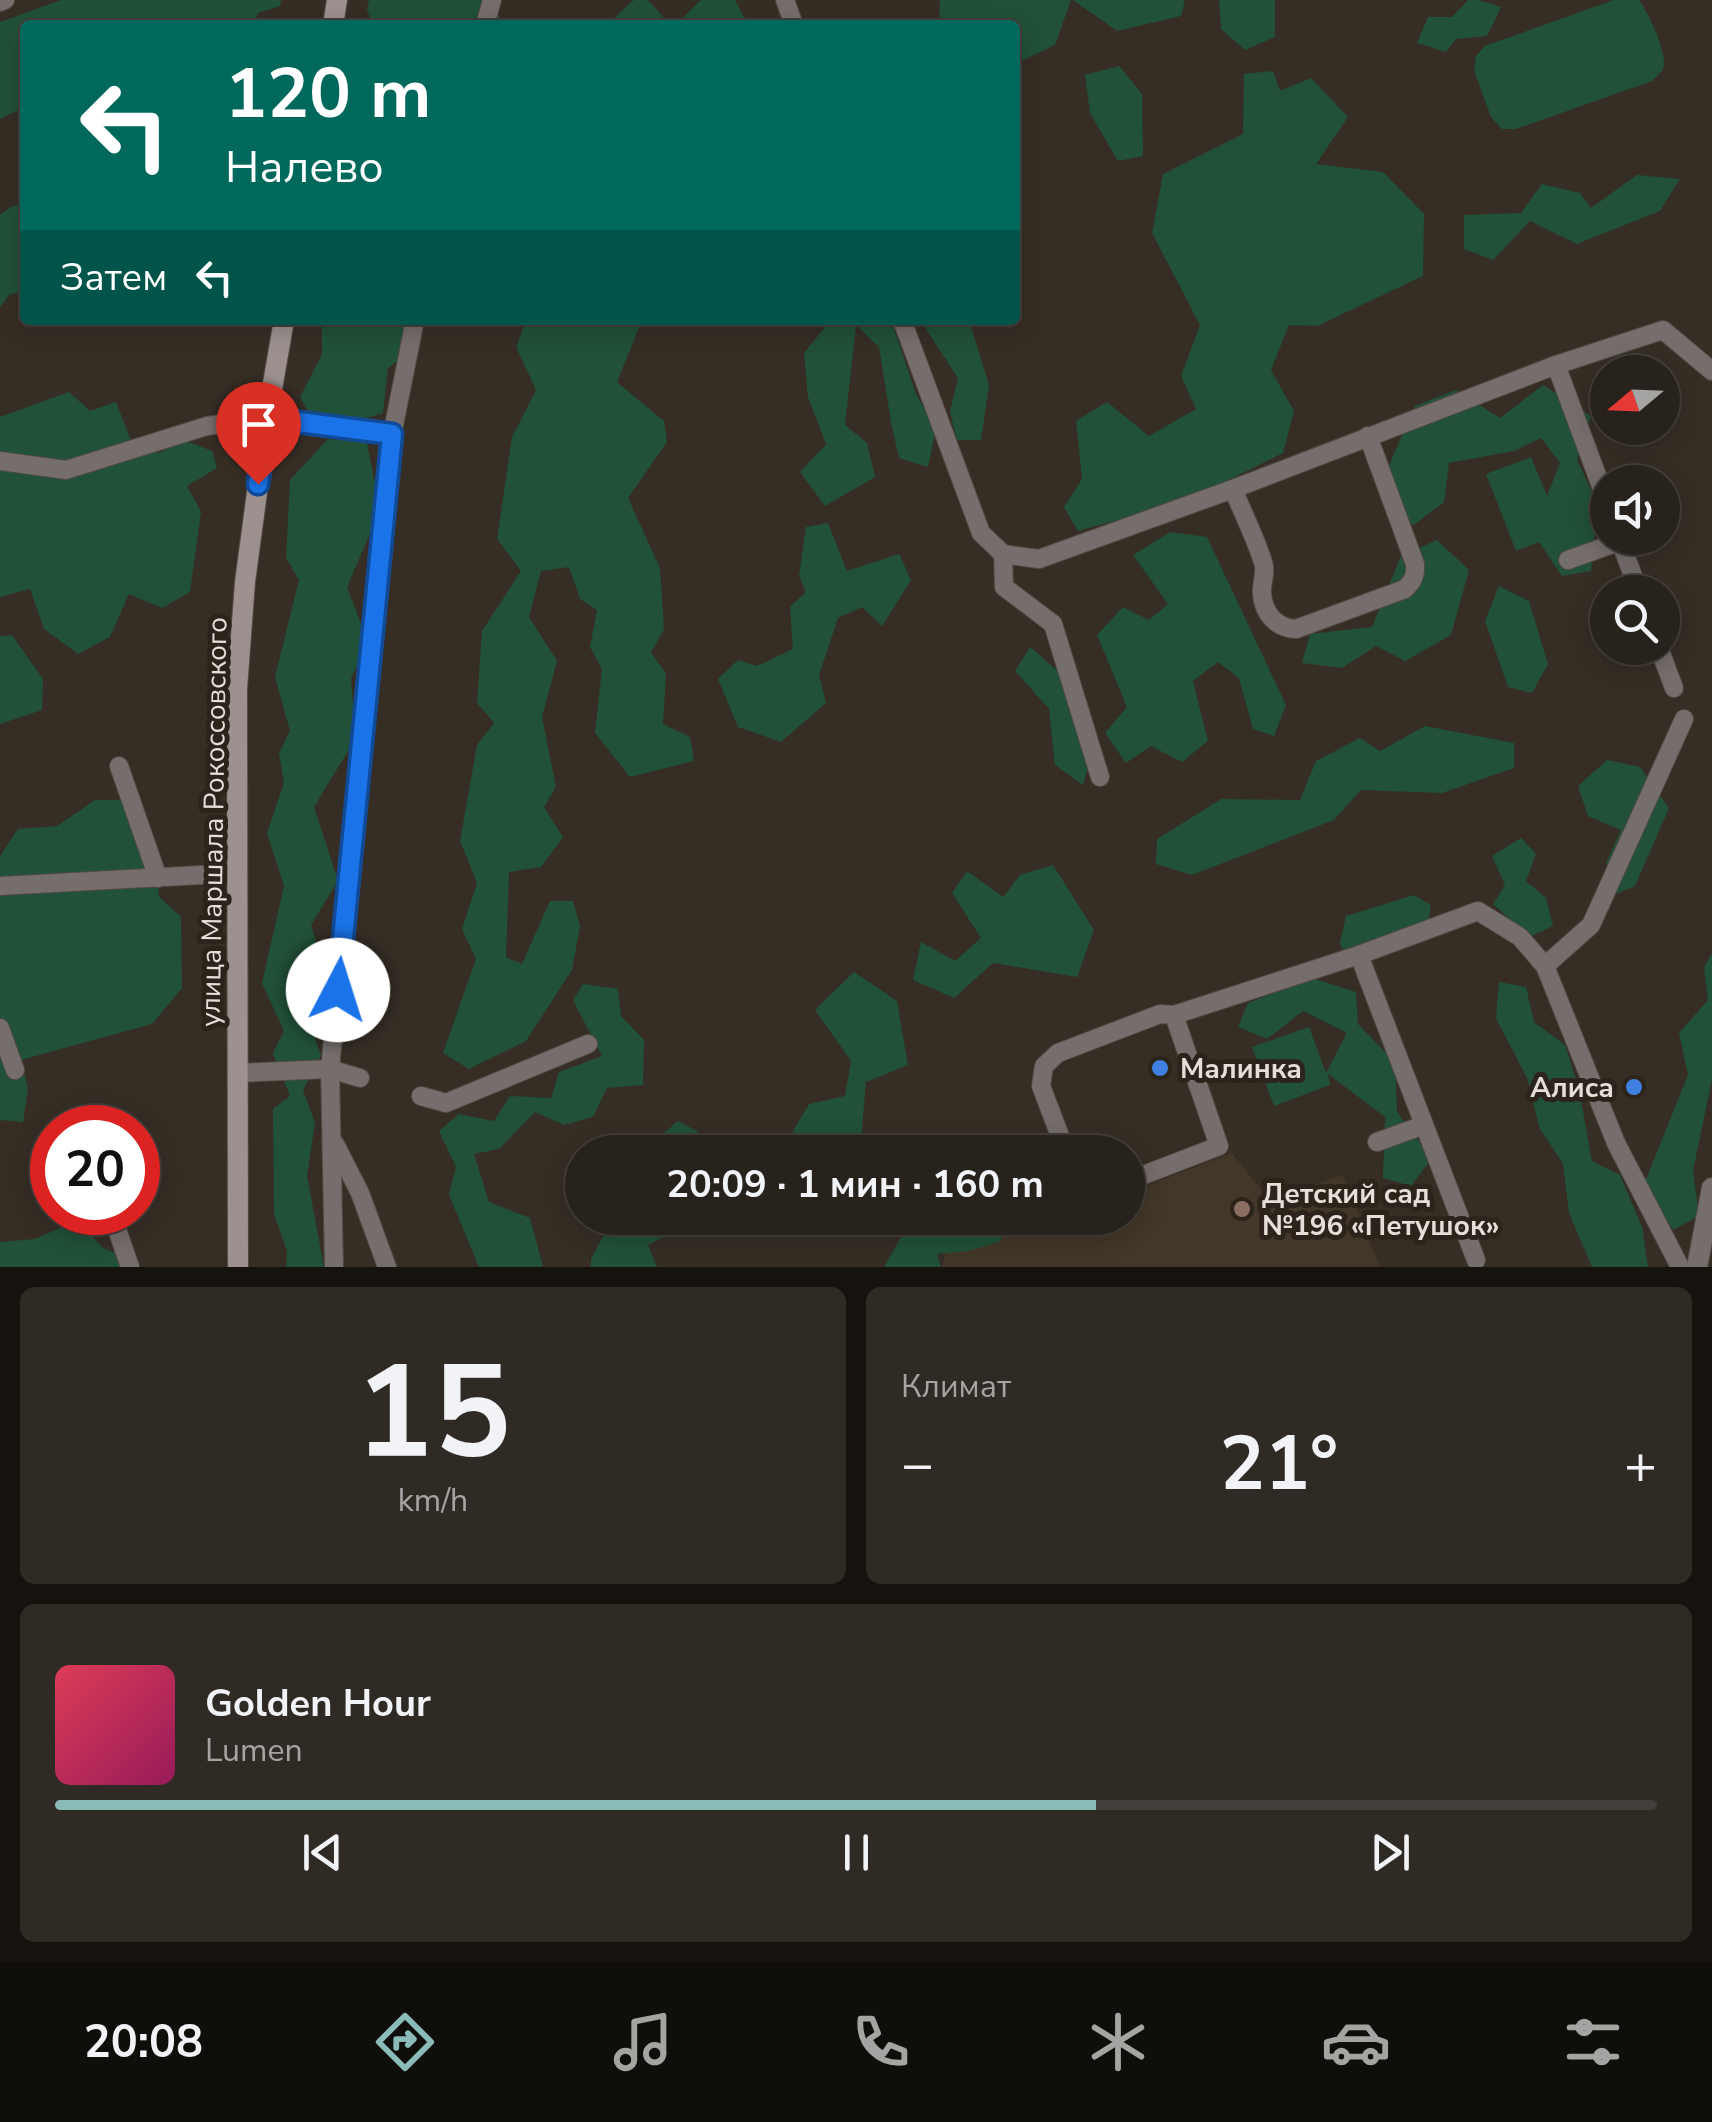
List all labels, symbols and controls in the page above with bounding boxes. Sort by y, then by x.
text: 120 m [225,46,431,142]
icon: left [60,60,190,190]
text: Налево [225,137,384,198]
icon: left [187,250,242,305]
text: Затем [60,252,167,303]
north arrow [1590,355,1680,445]
map controls [1590,355,1680,665]
pin [216,382,301,485]
icon: arrive [231,397,286,452]
button: sound [1590,465,1680,555]
button: search [1590,575,1680,665]
street label: улица Маршала Рокоссовского [191,617,237,1027]
position arrow [286,938,390,1042]
place label: Малинка [1180,1050,1302,1088]
marker: Малинка [1149,1057,1171,1079]
place label: Алиса [1530,1069,1614,1107]
marker: Алиса [1623,1076,1645,1098]
speed limit sign: 20 [30,1105,160,1235]
text: 20:09 · 1 мин · 160 m [666,1159,1044,1210]
place label: Детский сад №196 «Петушок» [1262,1175,1500,1245]
marker: Детский сад №196 «Петушок» [1231,1198,1253,1220]
text: 15 [355,1325,511,1502]
text: Климат [901,1365,1011,1408]
text: 21° [1220,1413,1338,1515]
text: − [901,1427,934,1502]
text: + [1624,1427,1657,1502]
text: km/h [398,1479,468,1522]
text: Golden Hour [205,1678,431,1729]
text: Lumen [205,1729,303,1772]
icon: previous [295,1825,350,1880]
icon: pause [829,1825,884,1880]
icon: next [1363,1825,1418,1880]
icon: directions [370,2007,440,2077]
icon: music [608,2007,678,2077]
icon: phone [846,2007,916,2077]
icon: climate [1083,2007,1153,2077]
icon: car [1321,2007,1391,2077]
icon: filters [1558,2007,1628,2077]
text: 20:08 [84,2012,203,2073]

